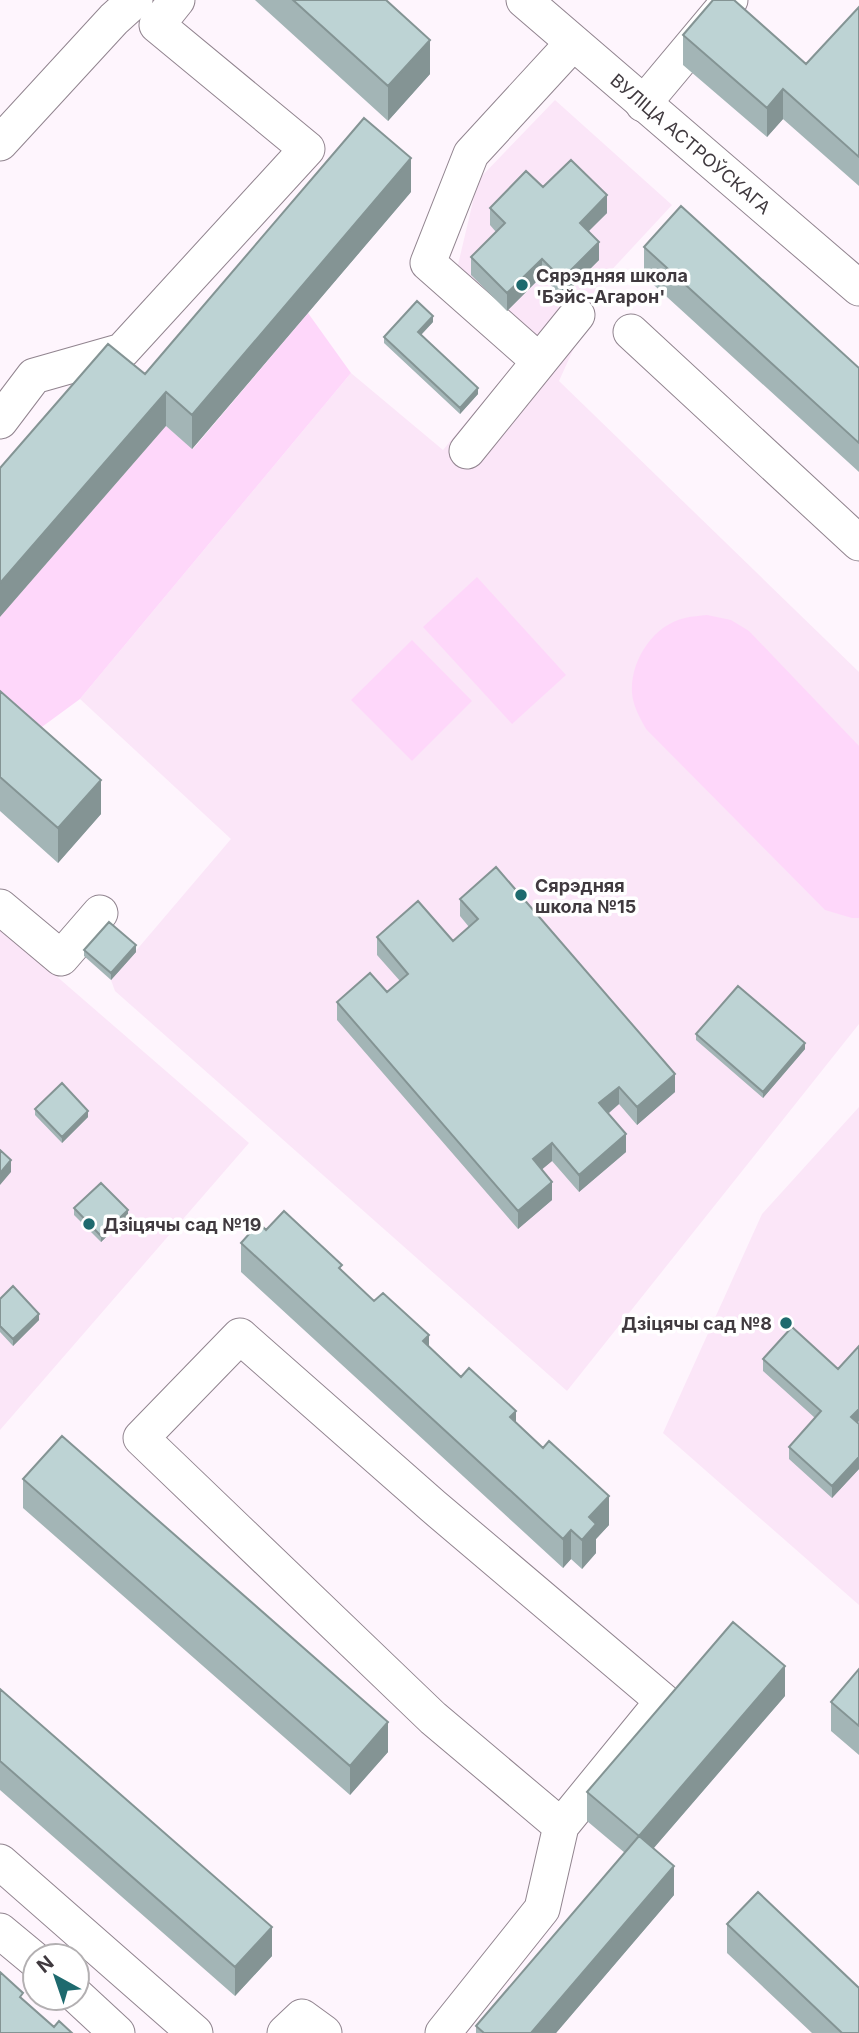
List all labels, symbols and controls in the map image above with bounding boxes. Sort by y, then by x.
street label: ВУЛІЦА АСТРОЎСКАГА [607,69,775,218]
place label: Сярэдняя школа 'Бэйс-Агарон' [536,265,688,307]
marker: Сярэдняя школа 'Бэйс-Агарон' [514,277,530,293]
place label: Сярэдняя школа №15 [535,875,636,917]
marker: Сярэдняя школа №15 [513,887,529,903]
place label: Дзіцячы сад №19 [103,1214,261,1235]
marker: Дзіцячы сад №19 [81,1216,97,1232]
place label: Дзіцячы сад №8 [621,1313,772,1334]
marker: Дзіцячы сад №8 [778,1315,794,1331]
north arrow [21,1942,91,2012]
text: N [32,1951,58,1978]

